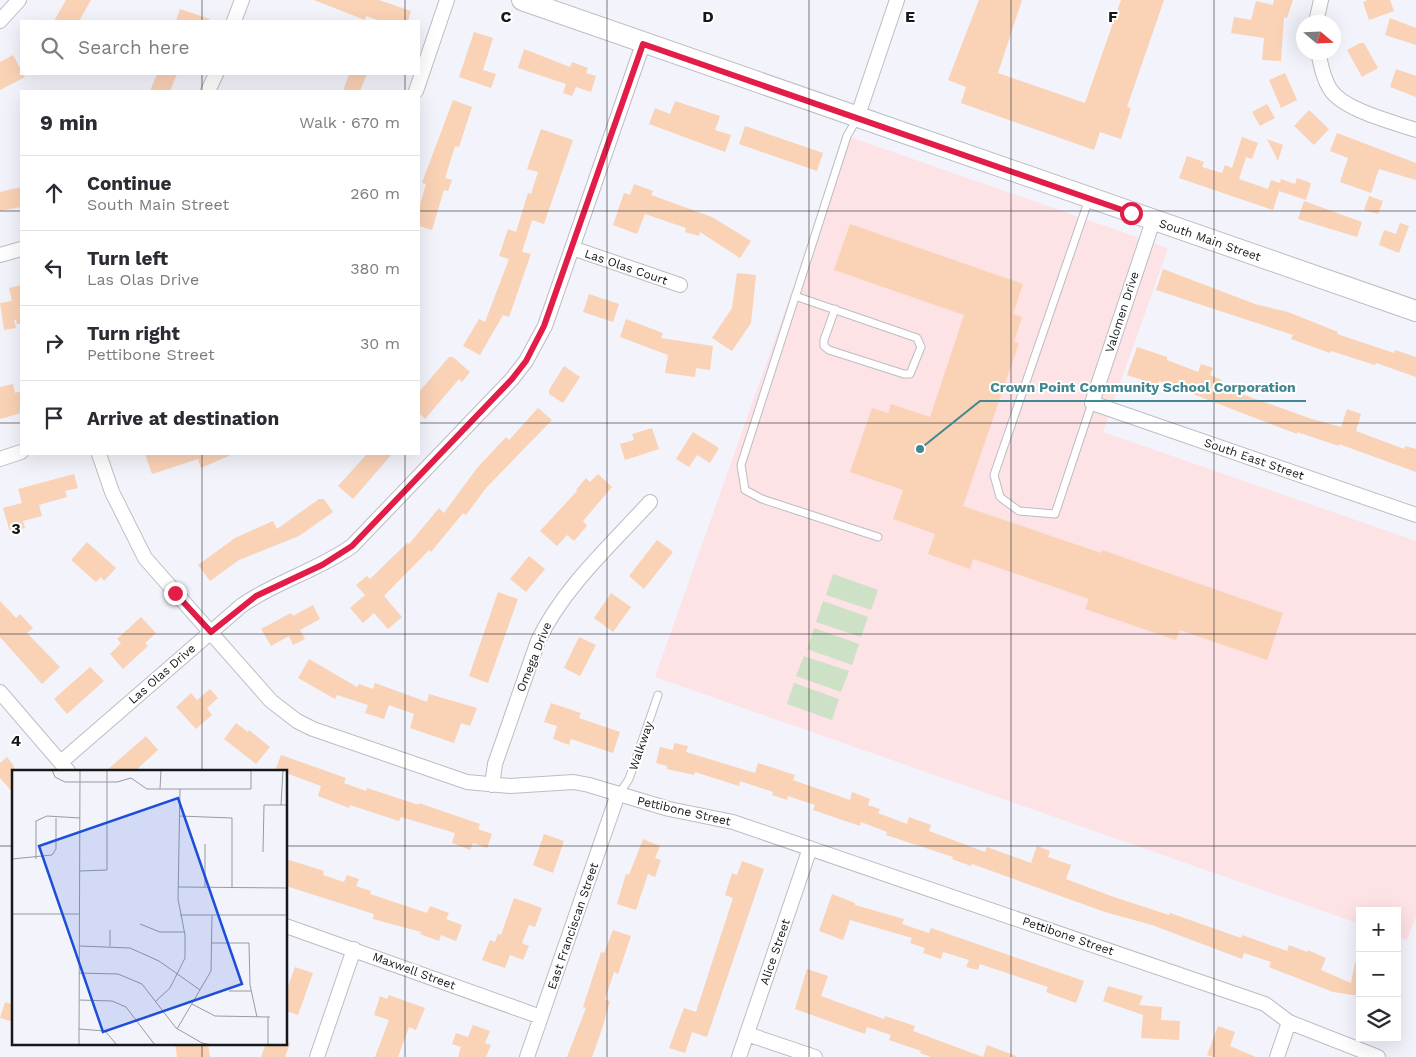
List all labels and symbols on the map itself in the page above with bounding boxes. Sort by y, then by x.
text: C [501,7,512,26]
text: D [702,7,714,26]
text: E [905,7,915,26]
text: F [1108,7,1118,26]
north arrow [1296,15,1341,60]
route start [1120,202,1143,225]
street label: South Main Street [1157,216,1263,264]
street label: Las Olas Court [583,246,669,288]
street label: Valomen Drive [1102,270,1142,354]
callout: Crown Point Community School Corporation [980,372,1306,401]
text: Crown Point Community School Corporation [990,379,1296,395]
street label: South East Street [1202,435,1306,483]
text: 3 [11,519,21,538]
route end [164,582,187,605]
street label: Omega Drive [514,620,554,694]
street label: Las Olas Drive [126,641,198,707]
street label: Walkway [626,719,656,772]
text: 4 [11,731,21,750]
inset map [12,770,288,1044]
street label: Pettibone Street [636,793,732,829]
street label: East Franciscan Street [545,861,601,991]
street label: Pettibone Street [1020,914,1116,958]
street label: Alice Street [757,917,793,987]
street label: Maxwell Street [371,949,457,993]

